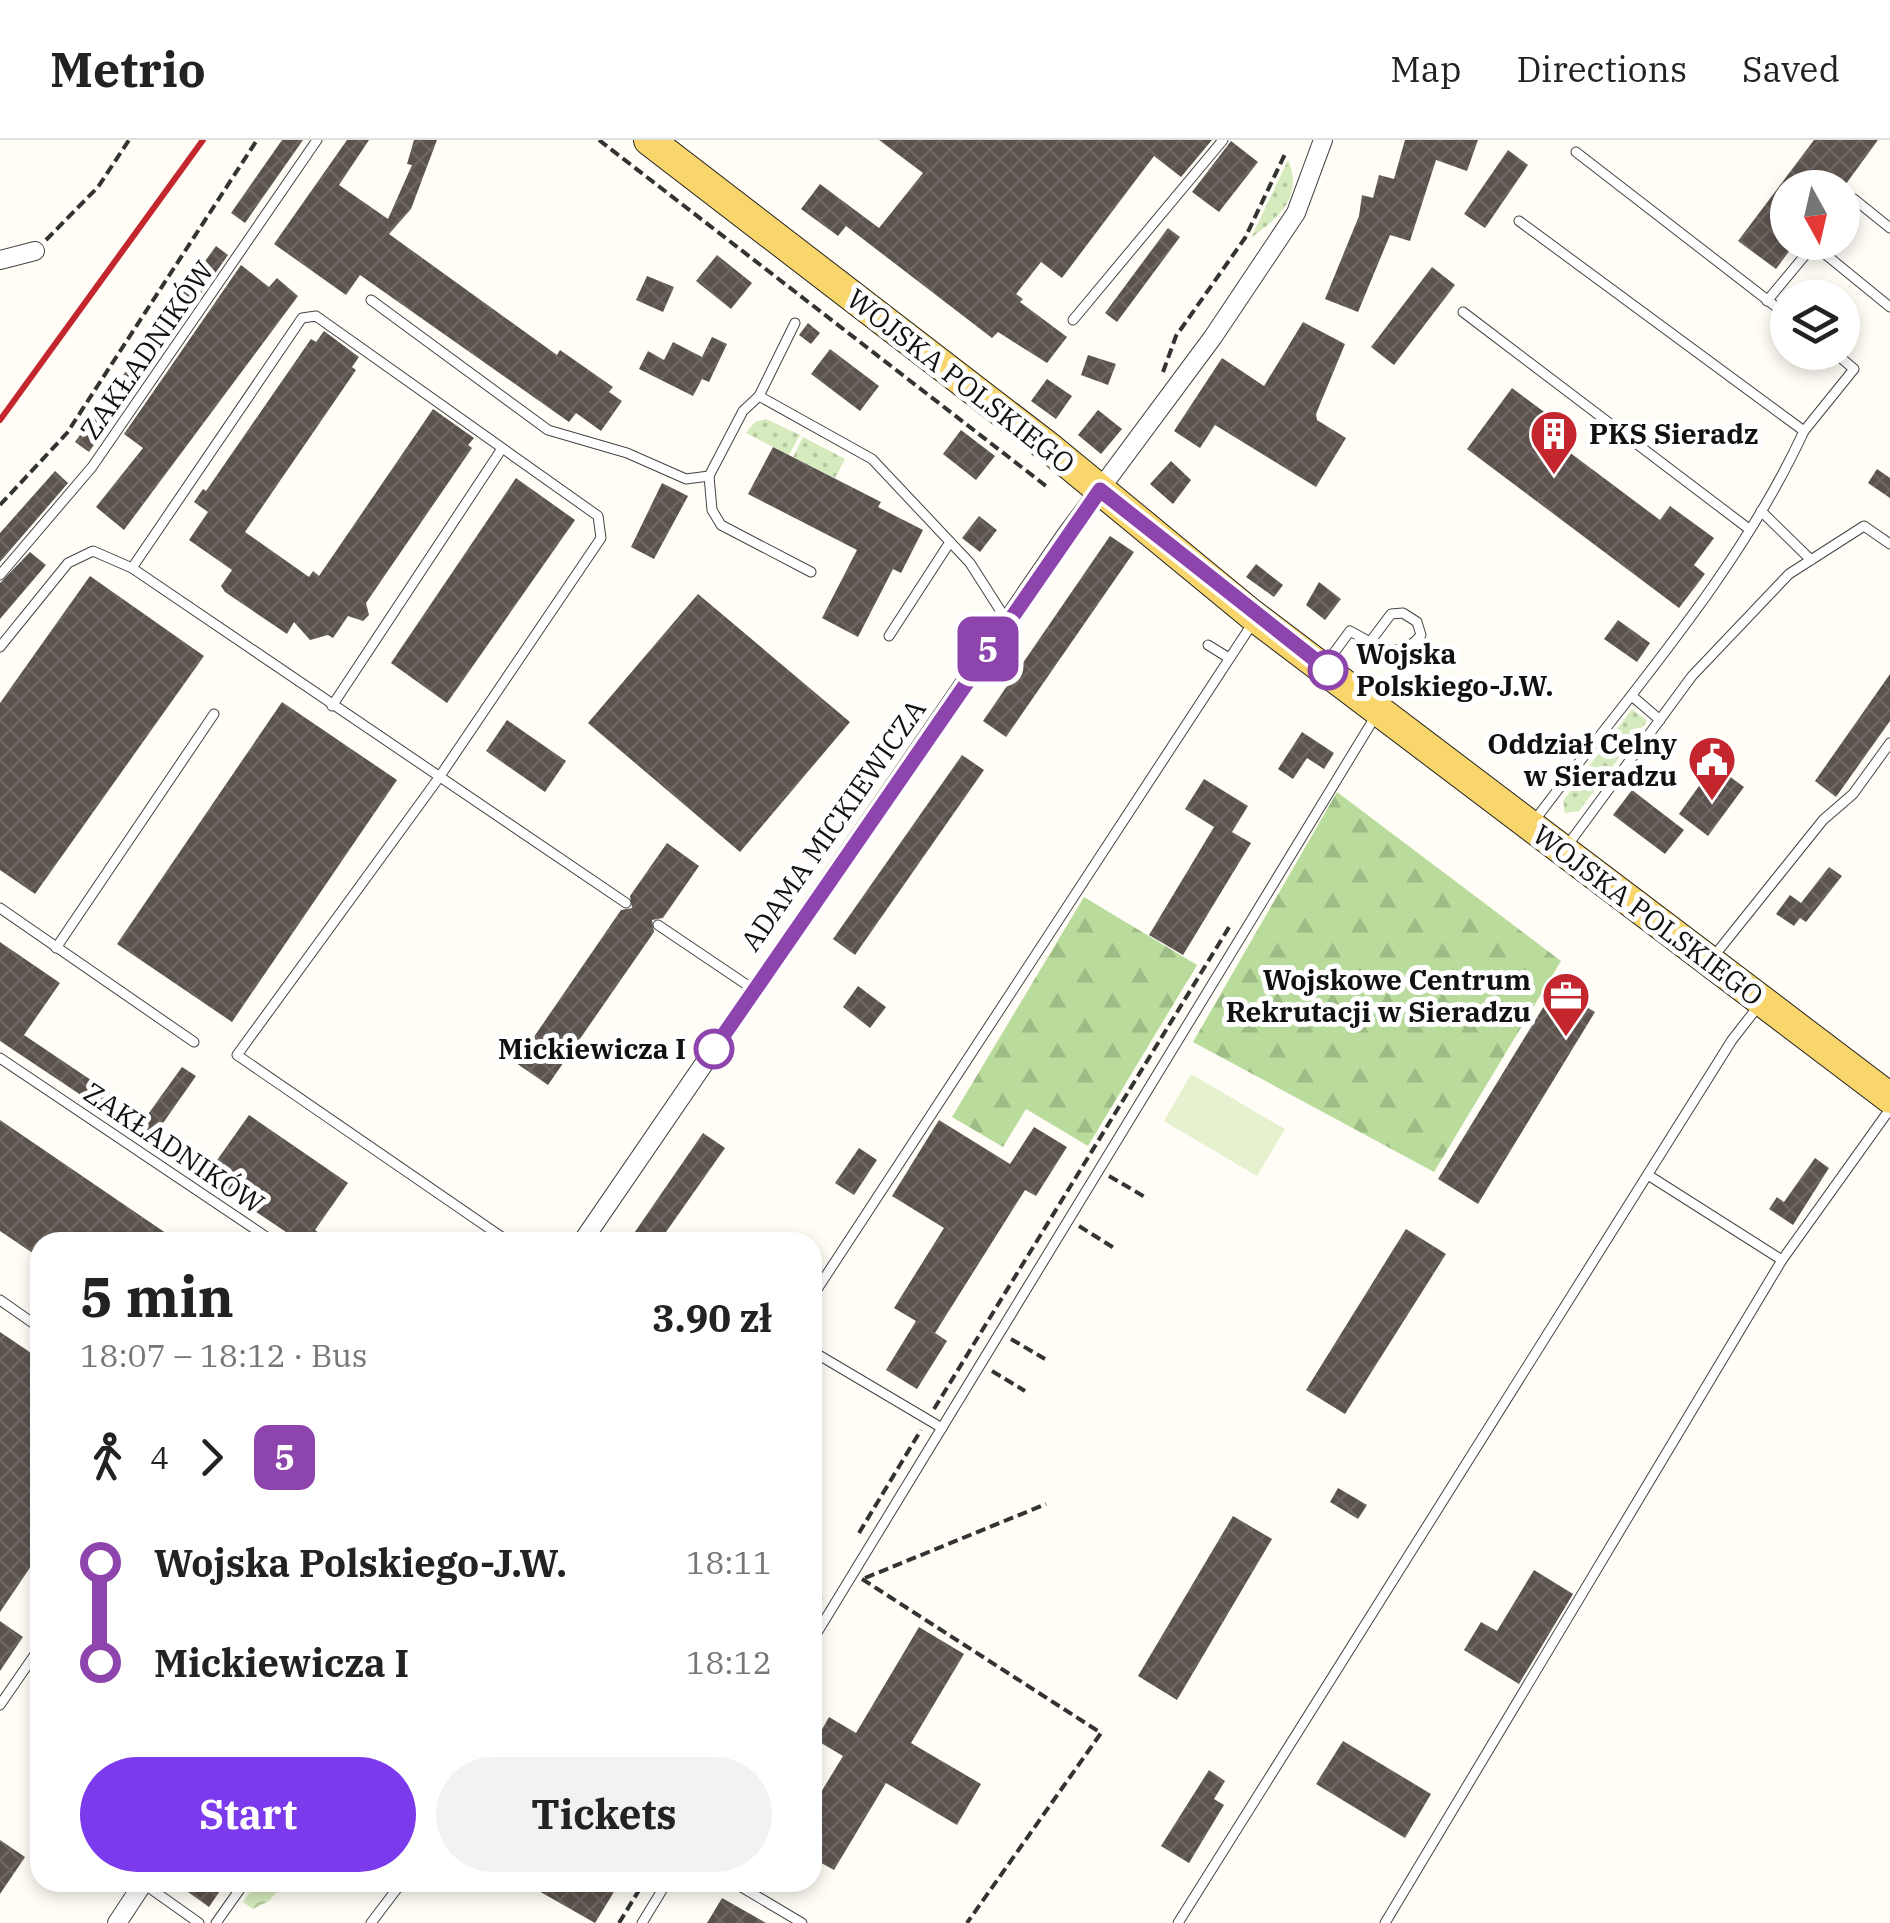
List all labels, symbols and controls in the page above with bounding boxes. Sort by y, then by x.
text: Metrio [50,38,206,100]
text: Map [1390,46,1461,92]
text: Directions [1516,46,1687,92]
text: Saved [1742,46,1840,92]
north arrow [1770,170,1860,260]
map controls [1770,170,1860,370]
street label: ZAKŁADNIKÓW [71,253,222,446]
street label: WOJSKA POLSKIEGO [840,280,1083,481]
button: layers [1770,280,1860,370]
building icon: PKS Sieradz [1528,408,1580,476]
place label: PKS Sieradz [1589,415,1758,452]
line badge: 5 [956,616,1020,682]
text: 5 [977,626,999,672]
place label: Wojska Polskiego-J.W. [1356,635,1553,704]
marker: Wojska Polskiego-J.W. [1309,651,1347,689]
street label: ADAMA MICKIEWICZA [732,692,934,958]
place label: Oddział Celny w Sieradzu [1487,725,1677,794]
public building icon: Oddział Celny w Sieradzu [1686,734,1738,802]
street label: WOJSKA POLSKIEGO [1525,816,1771,1014]
place label: Wojskowe Centrum Rekrutacji w Sieradzu [1226,961,1531,1030]
office icon: Wojskowe Centrum Rekrutacji w Sieradzu [1540,970,1592,1038]
place label: Mickiewicza I [498,1030,686,1067]
marker: Mickiewicza I [695,1030,733,1068]
street label: ZAKŁADNIKÓW [77,1074,272,1222]
text: 5 min [80,1261,234,1332]
text: 3.90 zł [652,1293,772,1342]
text: 18:07 – 18:12 · Bus [80,1334,367,1376]
icon: walk [80,1430,135,1485]
icon: forward [184,1430,239,1485]
text: 5 [274,1434,295,1480]
text: 4 [150,1436,169,1478]
text: Wojska Polskiego-J.W. [154,1538,567,1587]
text: 18:11 [686,1541,772,1583]
text: Mickiewicza I [154,1638,409,1687]
text: 18:12 [686,1641,772,1683]
button: Start [80,1757,416,1872]
button: Tickets [436,1757,772,1872]

